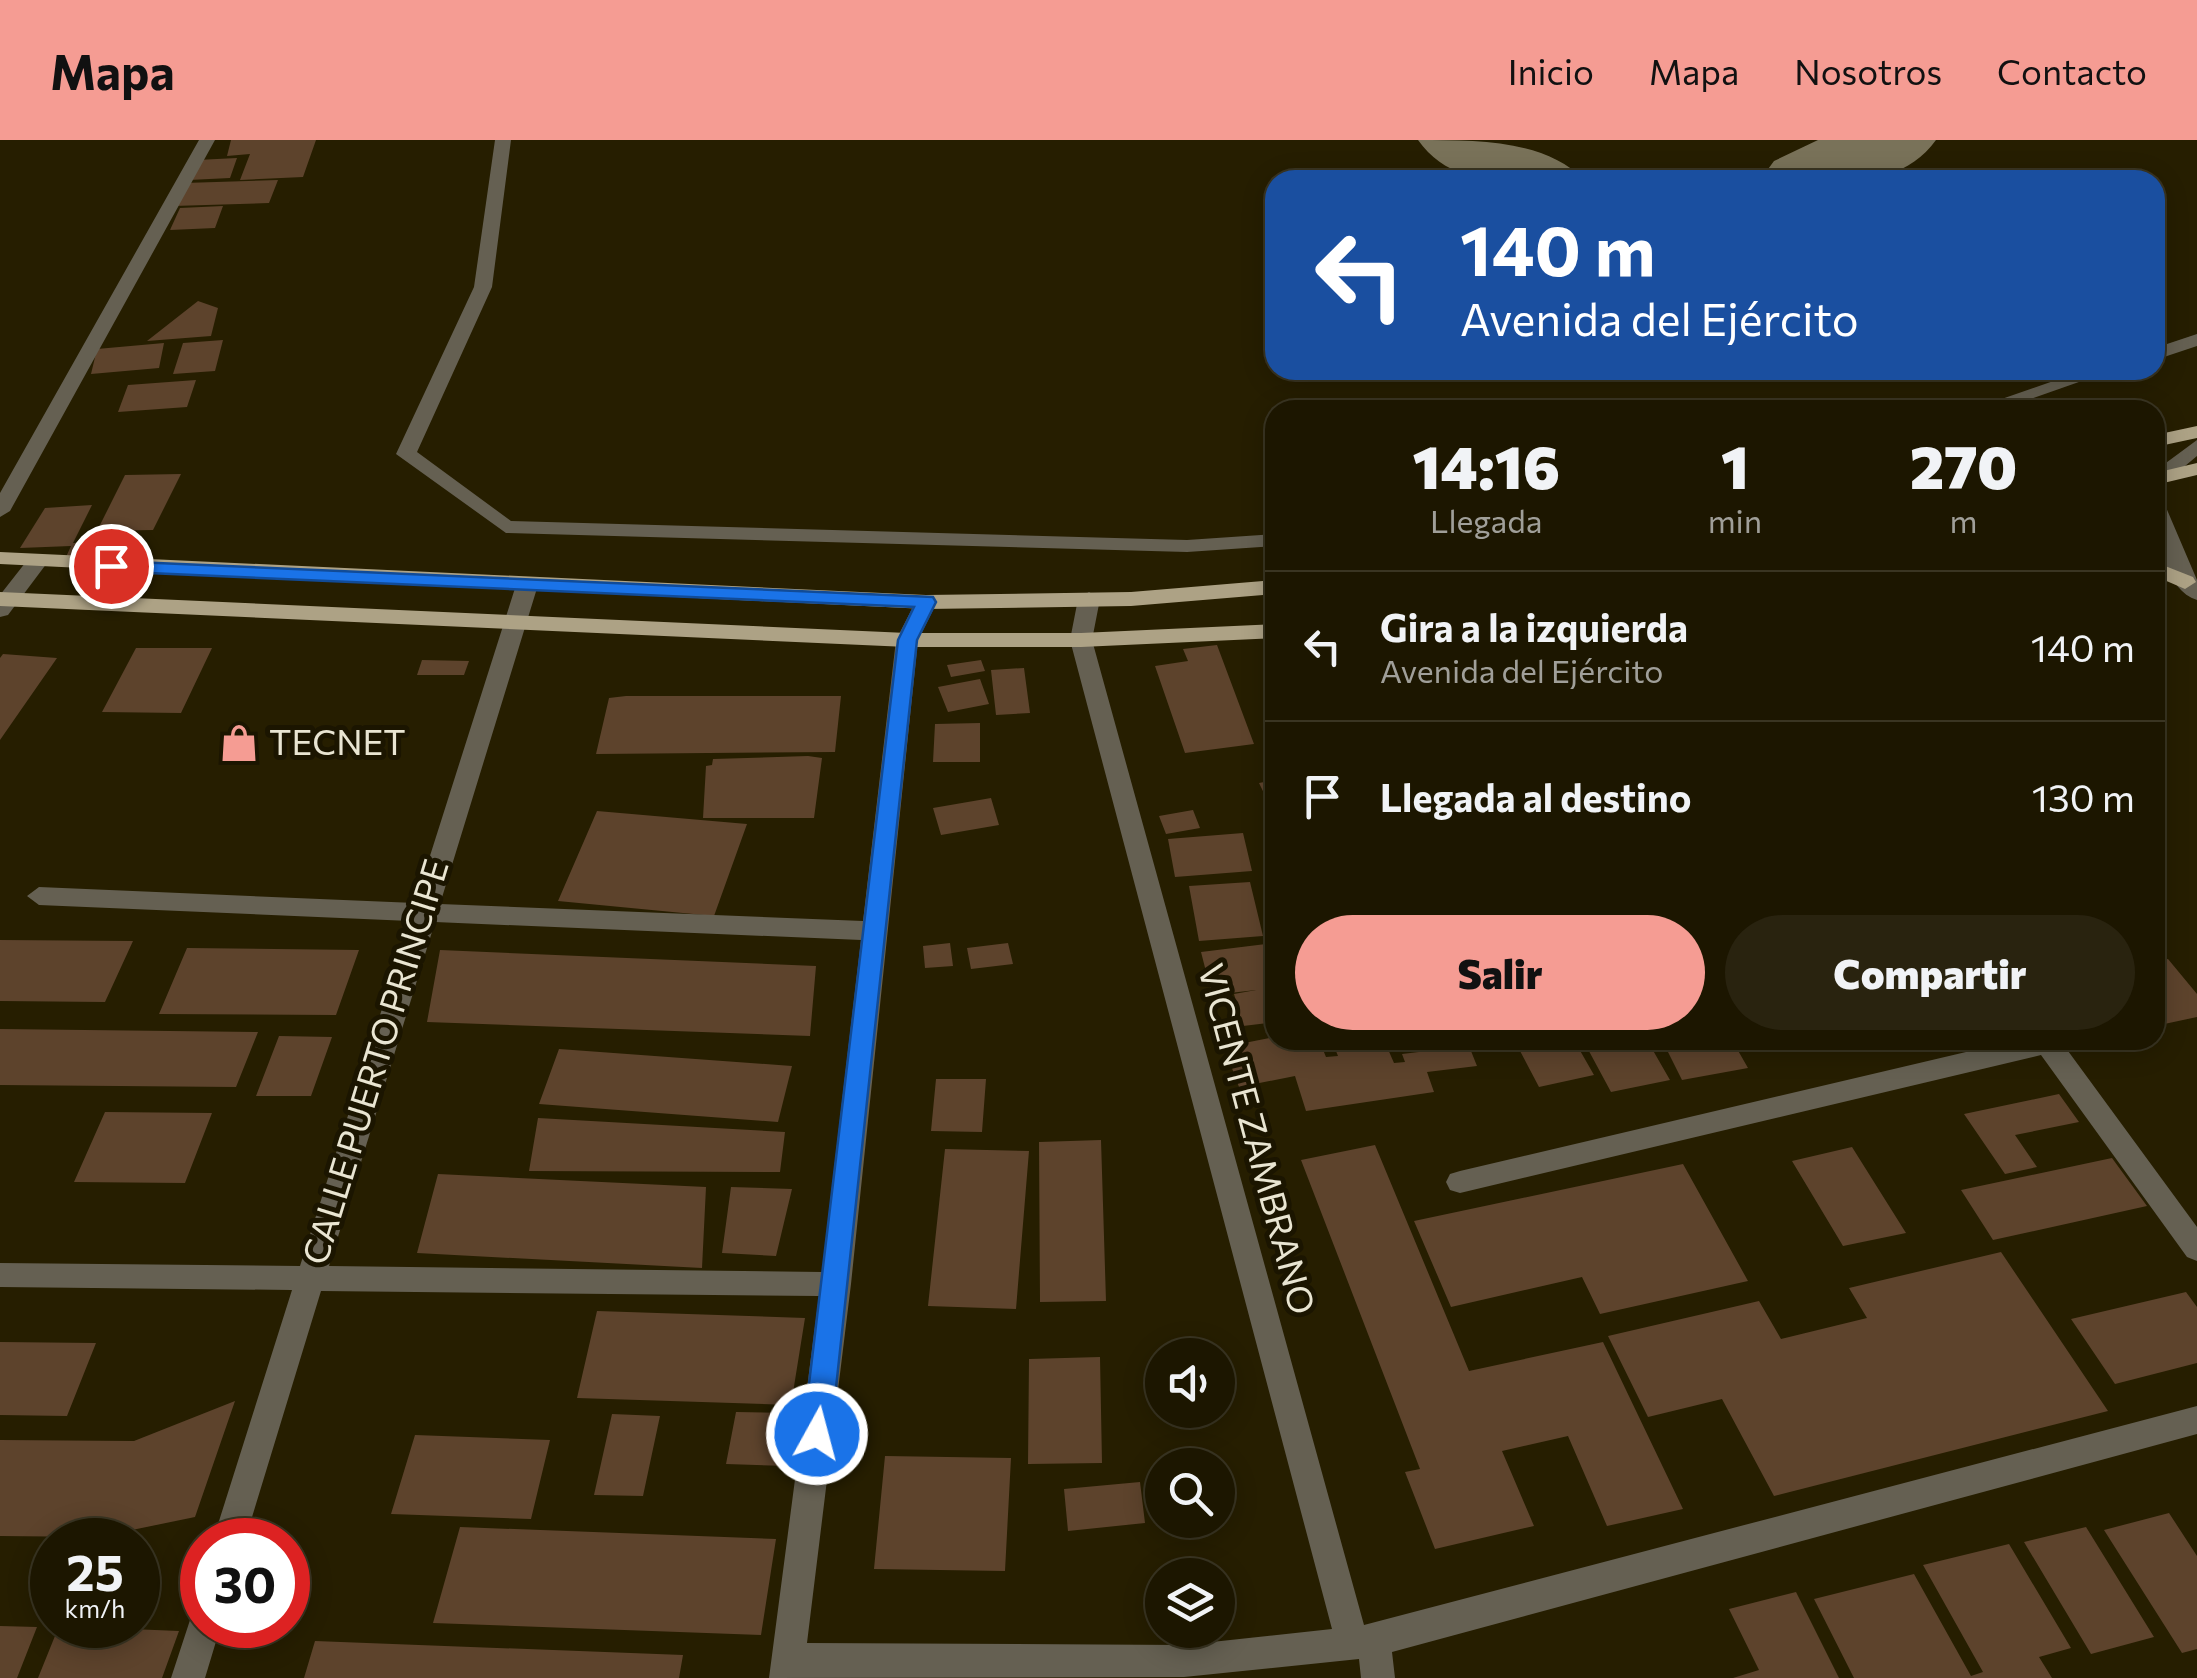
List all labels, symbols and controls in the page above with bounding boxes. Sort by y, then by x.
text: Mapa [50,41,175,100]
text: Inicio [1508,49,1594,92]
text: Mapa [1649,49,1739,92]
text: Nosotros [1794,49,1942,92]
text: Contacto [1997,49,2147,92]
text: 140 m [1460,205,1656,290]
icon: left [1295,210,1425,340]
text: Avenida del Ejército [1460,290,1859,345]
text: 14:16 [1413,428,1560,501]
text: 1 [1721,428,1749,501]
text: 270 [1910,428,2017,501]
text: Llegada [1430,500,1543,540]
text: min [1708,500,1762,540]
text: m [1950,500,1978,540]
pin [69,524,154,609]
icon: arrive [84,539,139,594]
text: Gira a la izquierda [1380,603,1688,650]
icon: left [1295,619,1350,674]
text: 140 m [2031,623,2135,670]
text: Avenida del Ejército [1380,650,1663,690]
place label: TECNET [269,719,406,762]
shop icon: TECNET [218,722,260,764]
icon: arrive [1295,769,1350,824]
text: Llegada al destino [1380,773,1691,820]
text: 130 m [2032,773,2135,820]
street label: CALLE PUERTO PRINCIPE [291,853,456,1269]
button: Salir [1295,915,1705,1030]
button: Compartir [1725,915,2135,1030]
street label: VICENTE ZAMBRANO [1191,958,1326,1318]
map controls [1145,1338,1235,1648]
button: sound [1145,1338,1235,1428]
position arrow [765,1382,869,1486]
button: search [1145,1448,1235,1538]
speed limit sign: 30 [180,1518,310,1648]
text: 25 [66,1540,124,1601]
button: layers [1145,1558,1235,1648]
text: km/h [65,1593,125,1623]

